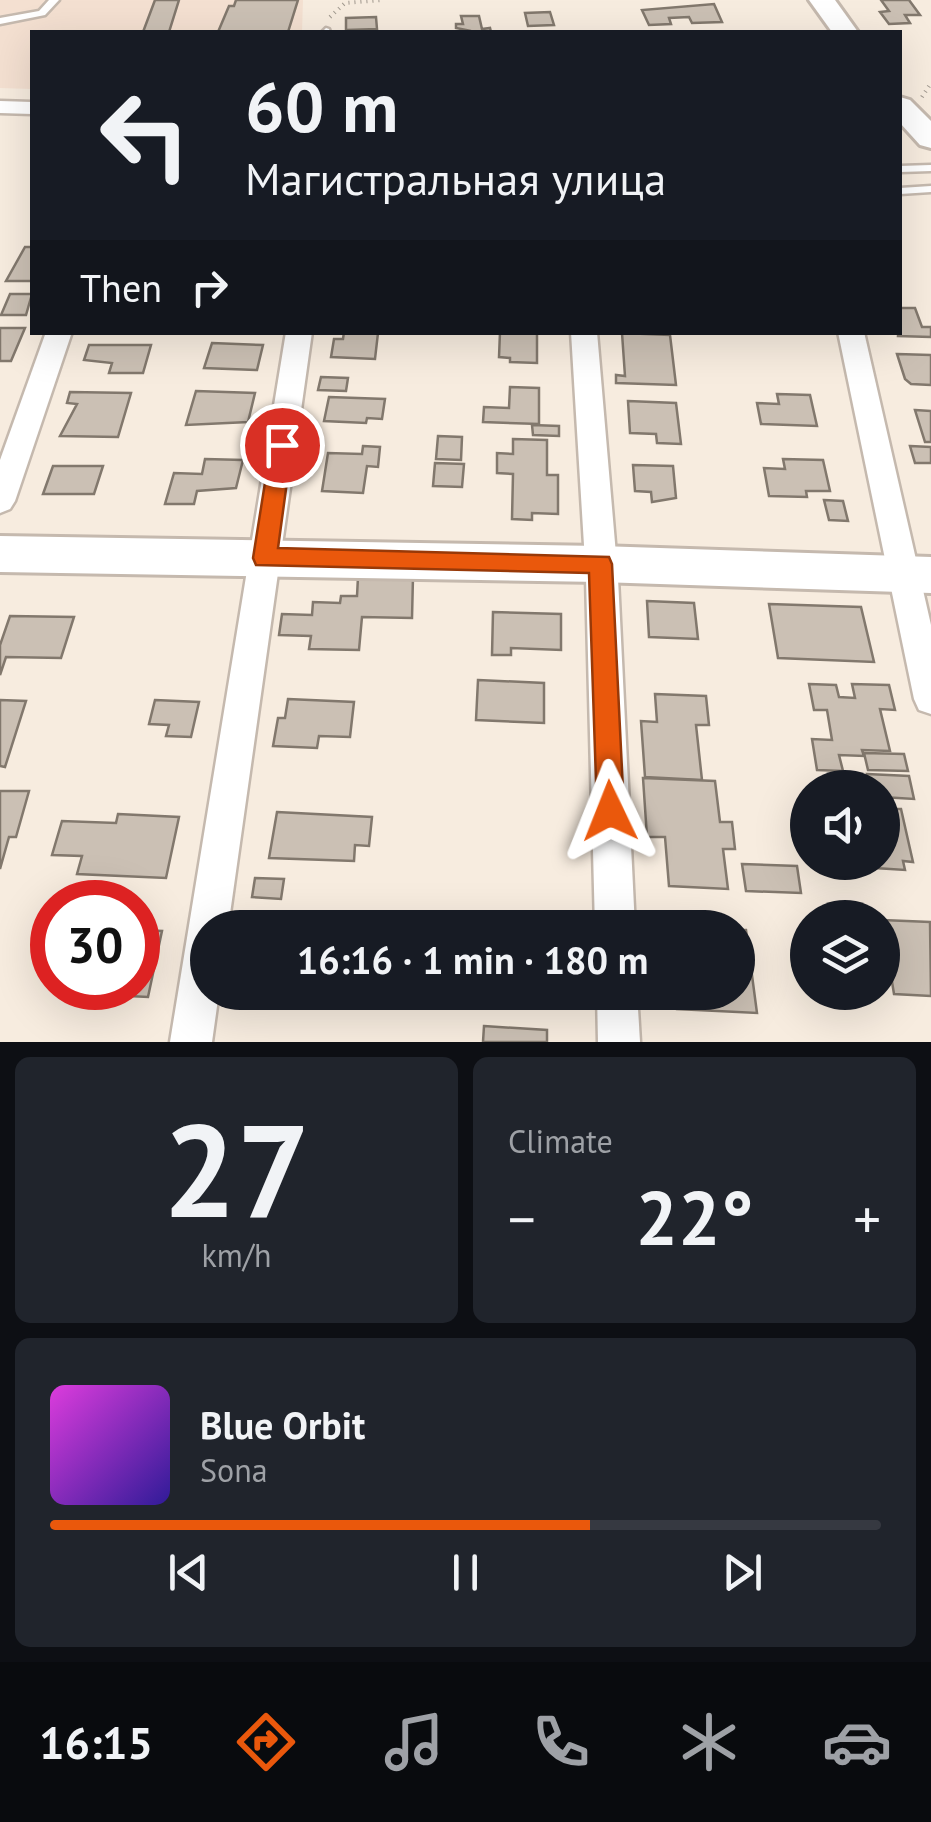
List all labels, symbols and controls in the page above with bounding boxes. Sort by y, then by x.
text: 60 m [245,61,398,151]
icon: left [80,70,210,200]
text: Магистральная улица [245,149,666,207]
icon: right [182,260,237,315]
text: Then [80,263,162,312]
pin [240,403,325,488]
icon: arrive [255,418,310,473]
position arrow [558,759,662,863]
map controls [790,770,900,1010]
button: sound [790,770,900,880]
speed limit sign: 30 [30,880,160,1010]
button: layers [790,900,900,1010]
text: 16:16 · 1 min · 180 m [297,935,648,984]
text: 27 [163,1085,310,1253]
text: Climate [508,1120,613,1162]
text: 22° [636,1169,753,1266]
text: − [508,1183,536,1254]
text: + [853,1183,881,1254]
text: km/h [201,1234,272,1276]
text: Blue Orbit [200,1400,365,1449]
text: Sona [200,1449,268,1491]
icon: previous [161,1545,216,1600]
icon: pause [438,1545,493,1600]
icon: next [715,1545,770,1600]
icon: directions [231,1707,301,1777]
icon: music [379,1707,449,1777]
icon: phone [526,1707,596,1777]
icon: climate [674,1707,744,1777]
icon: car [822,1707,892,1777]
text: 16:15 [39,1713,153,1771]

